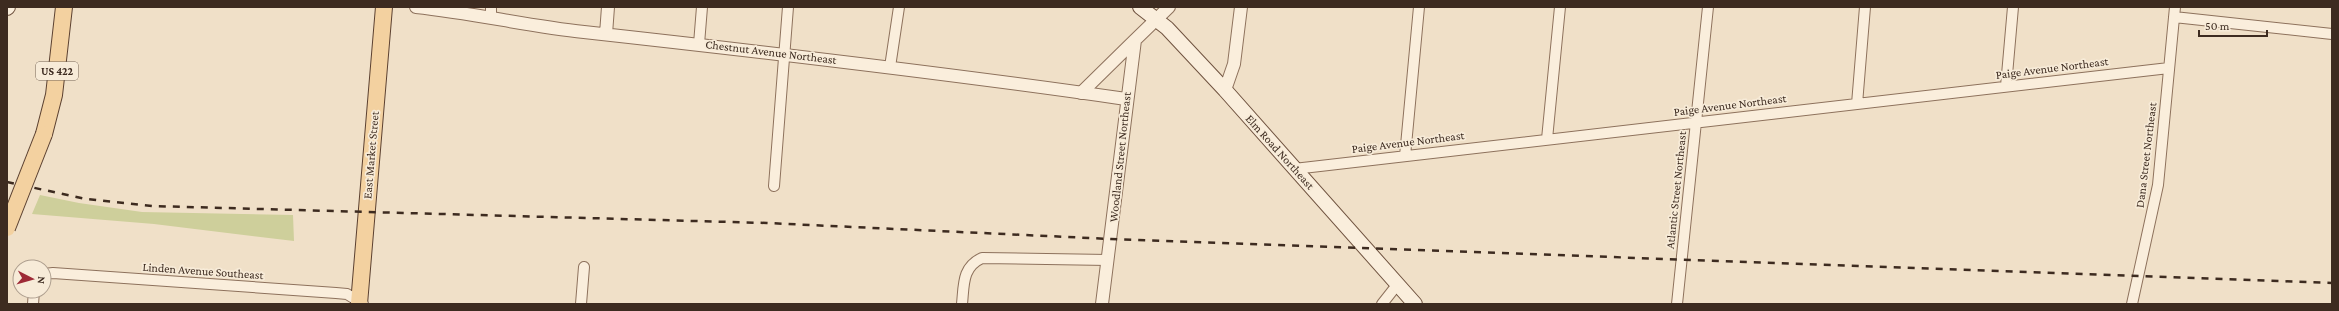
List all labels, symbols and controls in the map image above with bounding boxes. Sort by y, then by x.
scale bar [2199,12,2267,38]
text: 50 m [2205,19,2230,33]
street label: Chestnut Avenue Northeast [705,37,838,67]
street label: Paige Avenue Northeast [1995,54,2110,82]
road number: US 422 [36,62,78,80]
street label: Woodland Street Northeast [1106,90,1134,223]
street label: Paige Avenue Northeast [1673,91,1788,119]
street label: Dana Street Northeast [2133,100,2160,209]
street label: East Market Street [360,110,382,199]
street label: Elm Road Northeast [1243,112,1318,193]
street label: Paige Avenue Northeast [1351,128,1466,156]
street label: Atlantic Street Northeast [1663,129,1689,250]
north arrow [12,259,52,299]
street label: Linden Avenue Southeast [142,260,265,282]
text: N [36,276,48,285]

